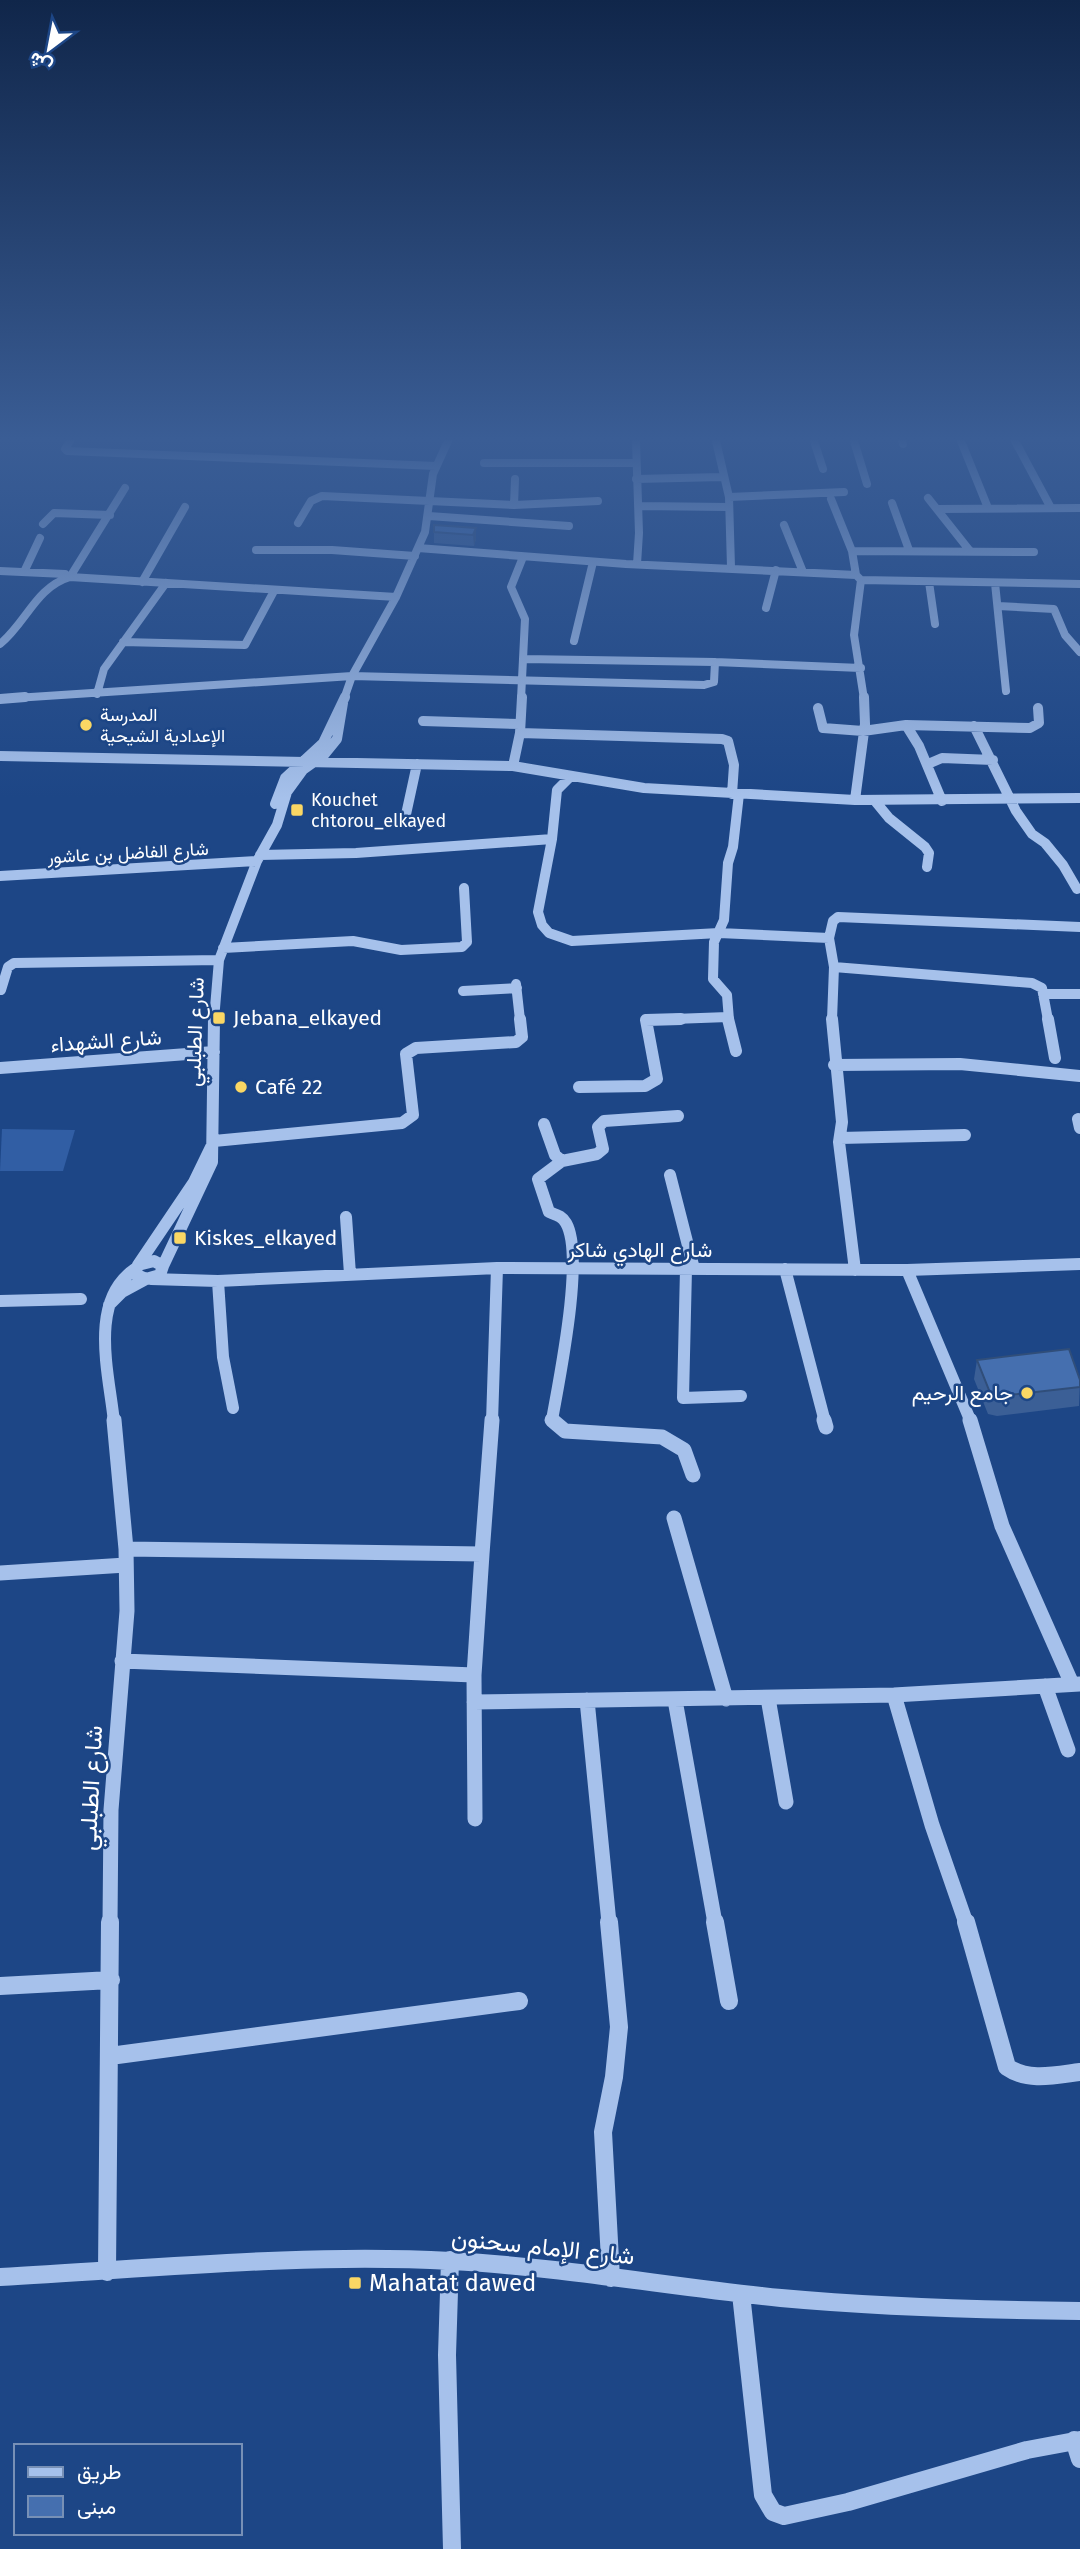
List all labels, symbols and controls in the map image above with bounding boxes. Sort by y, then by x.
north arrow [14,14,84,84]
text: ش [24,47,56,79]
place label: المدرسة الإعدادية الشيحية [100,704,225,748]
marker: المدرسة الإعدادية الشيحية [78,717,94,733]
place label: Kouchet chtorou_elkayed [311,789,446,832]
marker: Kouchet chtorou_elkayed [289,802,305,818]
street label: شارع الفاضل بن عاشور [46,838,209,869]
street label: شارع الطبلبي [180,977,214,1087]
place label: Jebana_elkayed [233,1005,382,1031]
marker: Jebana_elkayed [211,1010,227,1026]
street label: شارع الشهداء [50,1024,163,1059]
place label: Café 22 [255,1074,323,1100]
marker: Café 22 [233,1079,249,1095]
place label: Kiskes_elkayed [194,1225,337,1251]
marker: Kiskes_elkayed [172,1230,188,1246]
street label: شارع الهادي شاكر [567,1237,712,1267]
place label: جامع الرحيم [912,1380,1013,1407]
marker: جامع الرحيم [1019,1385,1035,1401]
street label: شارع الطبلبي [74,1725,113,1852]
street label: شارع الإمام سحنون [450,2223,636,2273]
place label: Mahatat dawed [369,2269,536,2297]
marker: Mahatat dawed [347,2275,363,2291]
legend [14,2444,242,2535]
text: طريق [77,2459,122,2485]
text: مبنى [77,2494,116,2520]

